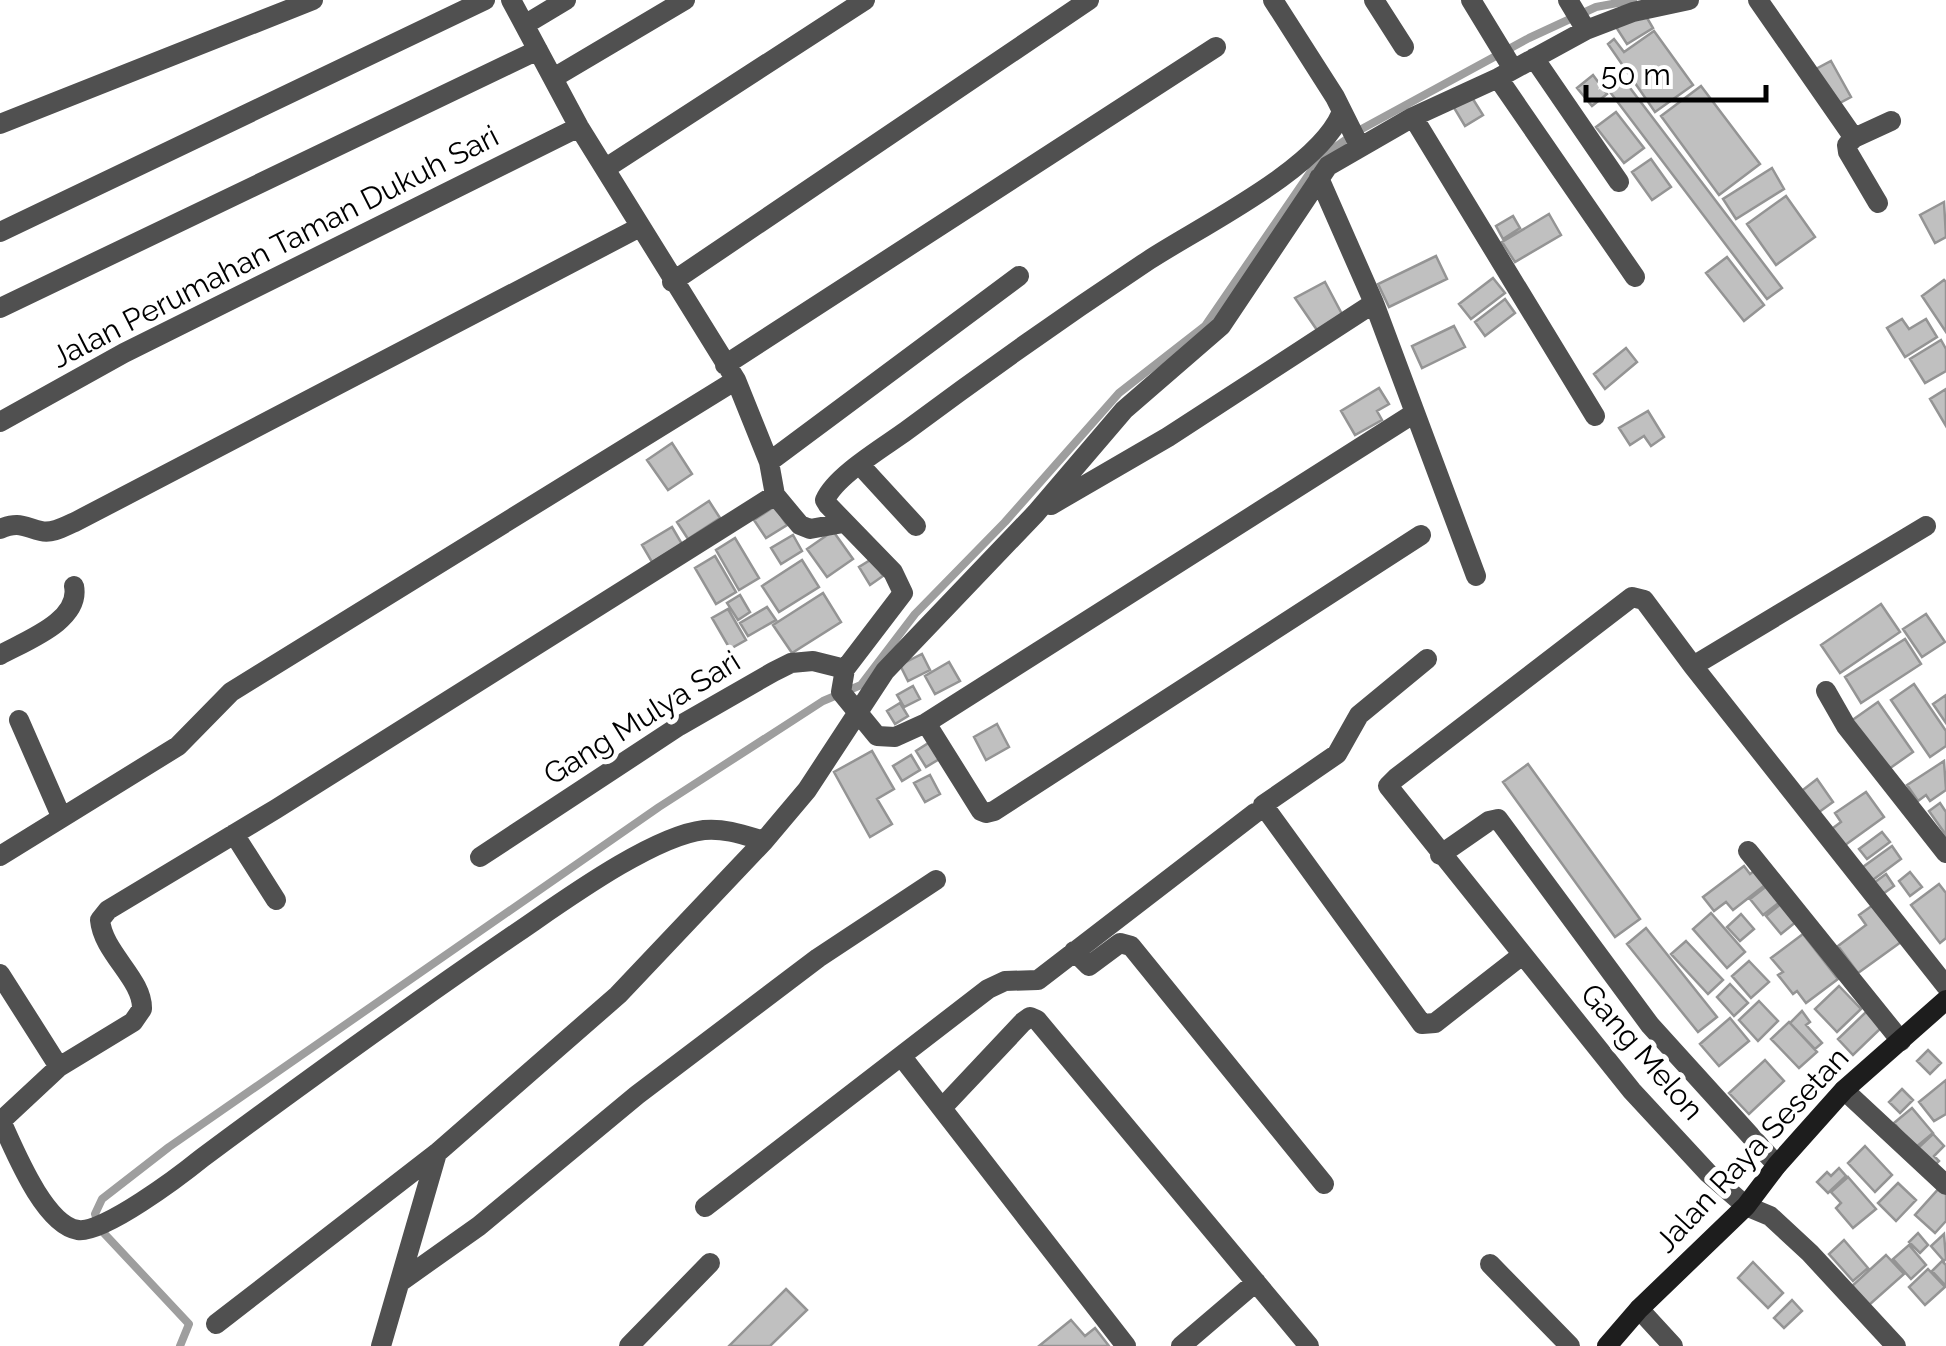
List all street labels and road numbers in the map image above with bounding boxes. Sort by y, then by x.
street label: Jalan Perumahan Taman Dukuh Sari [45,118,504,375]
street label: Gang Mulya Sari [537,643,746,792]
street label: Gang Melon [1574,977,1711,1127]
street label: Jalan Raya Sesetan [1648,1040,1855,1259]

